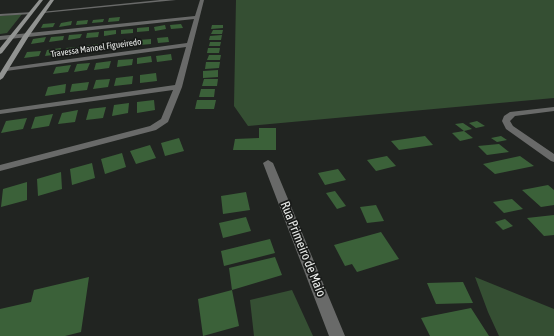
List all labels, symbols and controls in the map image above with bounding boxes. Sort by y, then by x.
street label: Travessa Manoel Figueiredo [50,36,142,60]
street label: Rua Primeiro de Maio [277,199,329,299]

